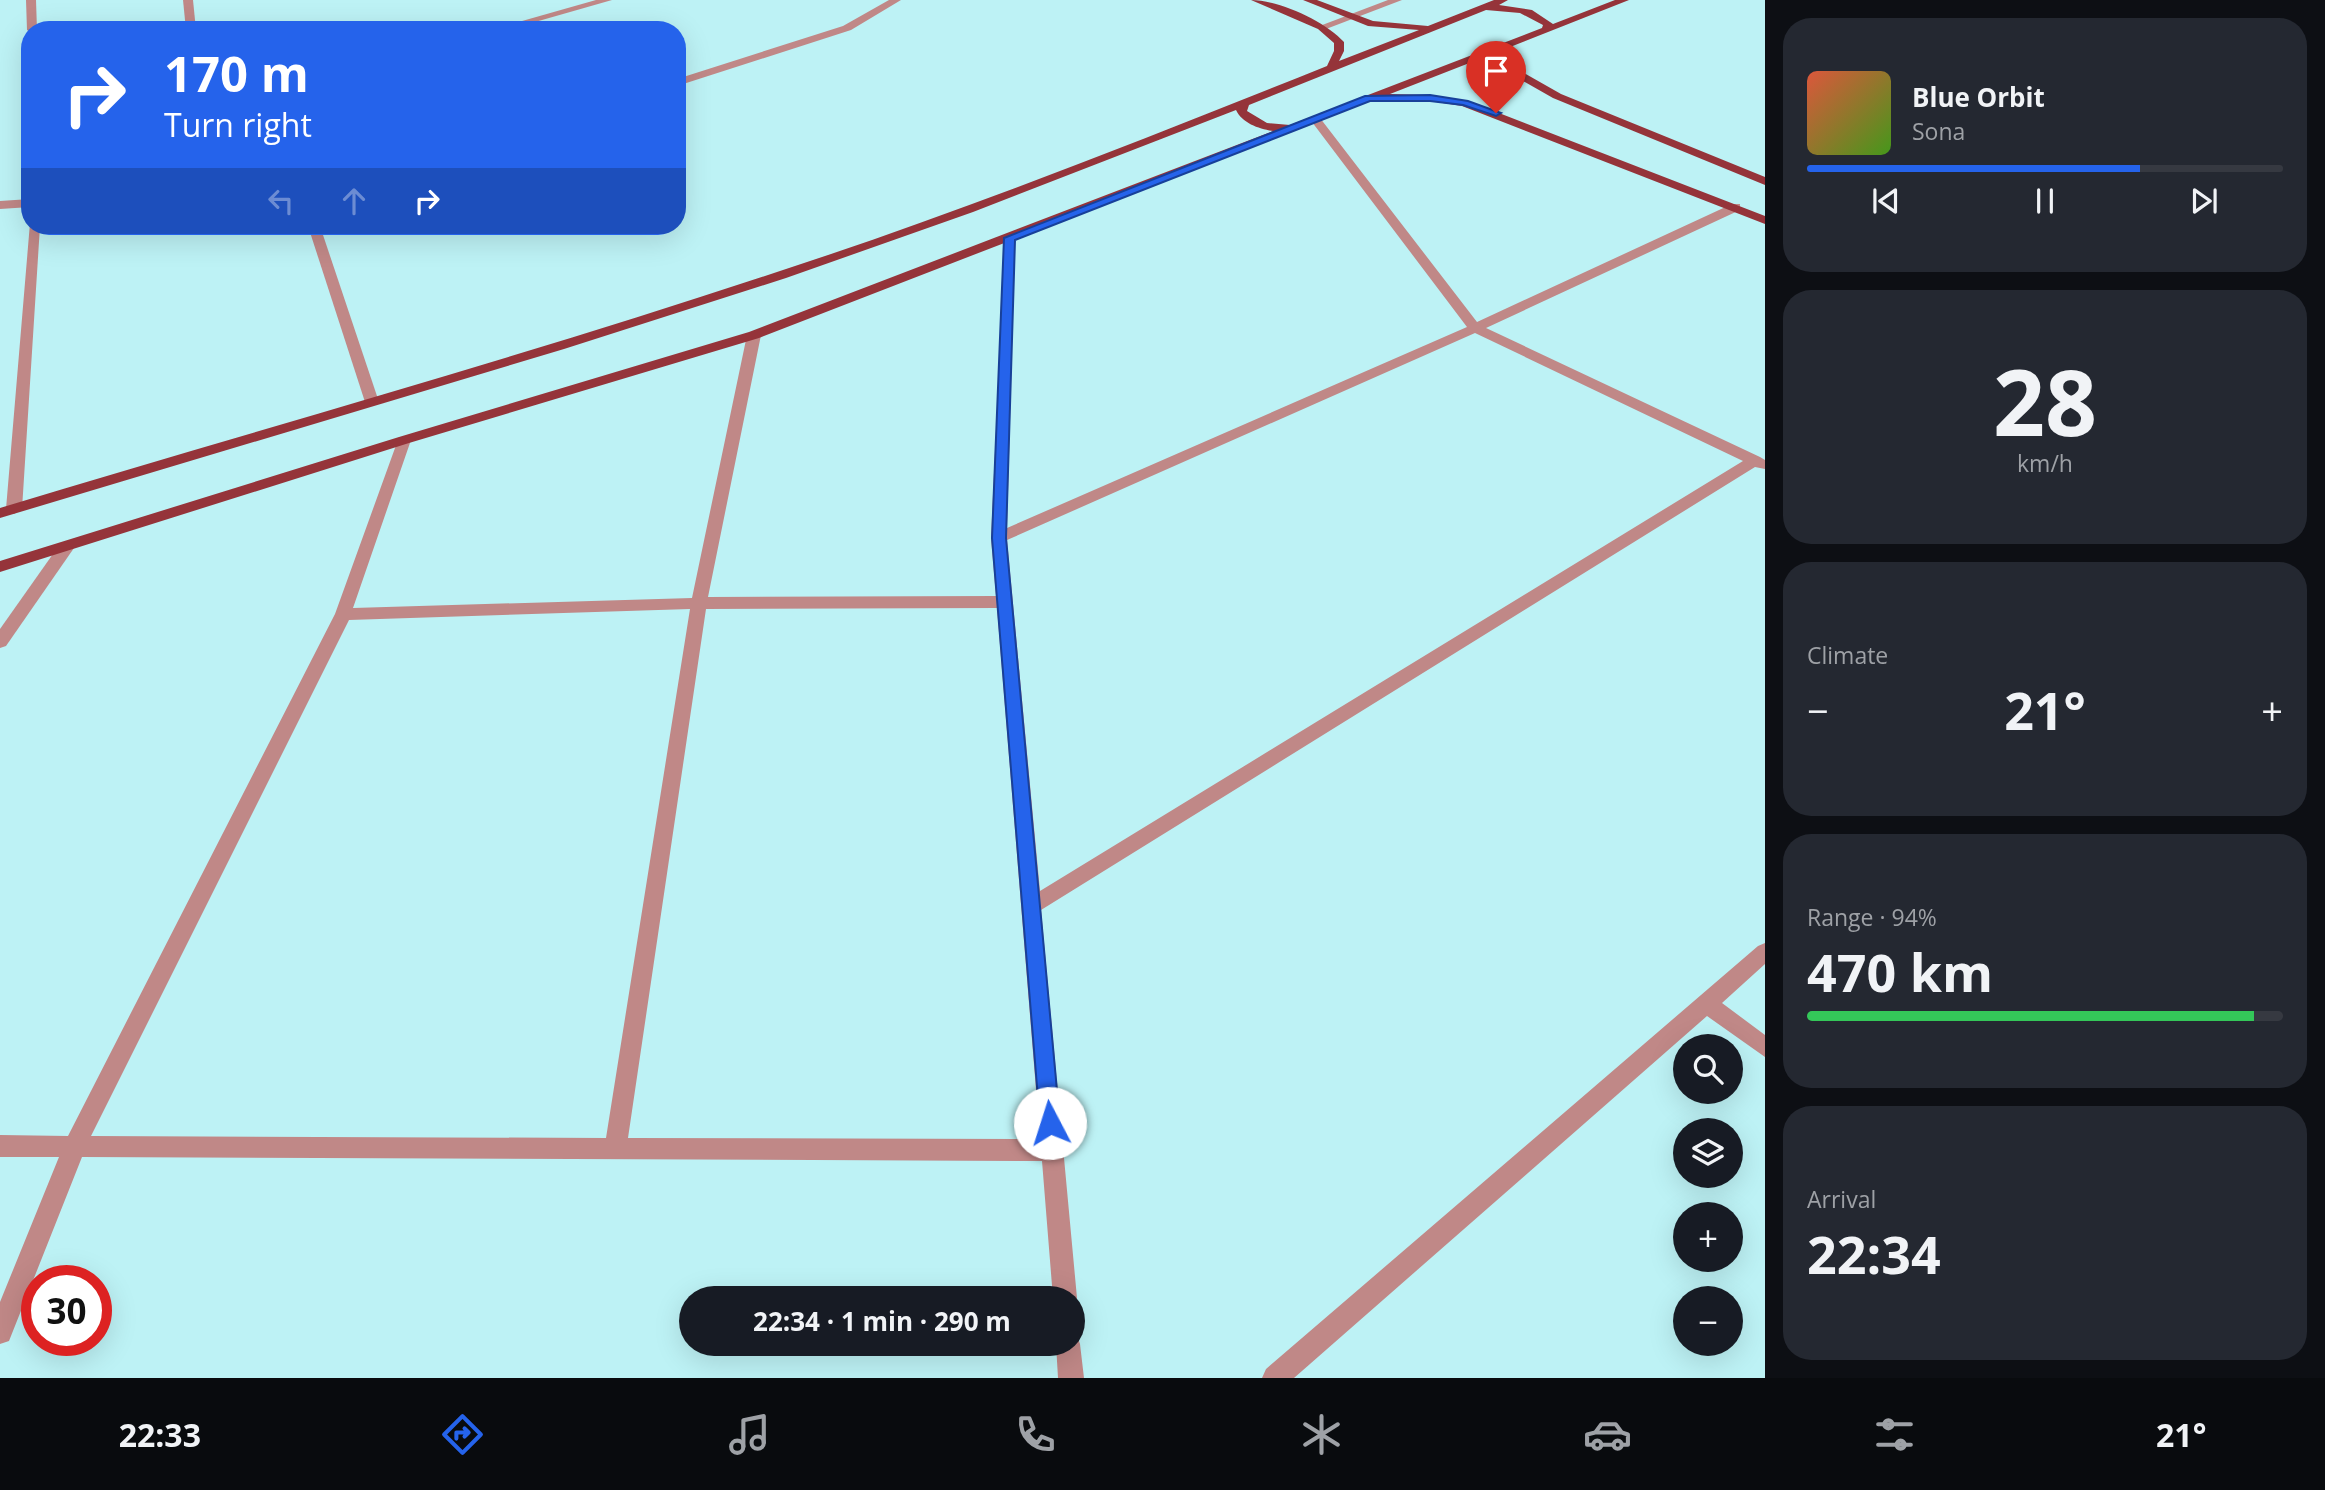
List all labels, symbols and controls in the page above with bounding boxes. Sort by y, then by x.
text: 170 m [164,40,309,106]
pin [1466,41,1526,113]
icon: right [49,49,140,140]
icon: arrive [1477,52,1515,90]
text: Blue Orbit [1912,79,2045,115]
text: Turn right [164,103,312,146]
text: Sona [1912,115,1965,147]
icon: left [262,182,300,220]
icon: ahead [335,182,373,220]
icon: right [408,182,446,220]
icon: previous [1867,182,1905,220]
icon: pause [2026,182,2064,220]
icon: next [2185,182,2223,220]
text: 28 [1993,339,2097,463]
text: km/h [2017,447,2073,479]
text: Climate [1807,639,1888,671]
text: 21° [2004,674,2086,745]
text: − [1807,684,1829,736]
text: + [2261,684,2283,736]
text: Range · 94% [1807,901,1937,933]
text: 470 km [1807,936,1993,1007]
map controls [1673,1034,1743,1356]
button: search [1673,1034,1743,1104]
position arrow [1013,1086,1087,1160]
button: layers [1673,1118,1743,1188]
text: Arrival [1807,1183,1876,1215]
button: + [1673,1202,1743,1272]
text: 22:34 [1807,1218,1941,1289]
speed limit sign: 30 [21,1265,112,1356]
button: − [1673,1286,1743,1356]
text: 22:34 · 1 min · 290 m [753,1303,1011,1339]
icon: directions [438,1410,487,1459]
icon: music [725,1410,774,1459]
icon: phone [1011,1410,1060,1459]
icon: climate [1297,1410,1346,1459]
icon: car [1583,1410,1632,1459]
icon: filters [1870,1410,1919,1459]
text: 22:33 [119,1413,201,1456]
text: 21° [2156,1413,2206,1456]

